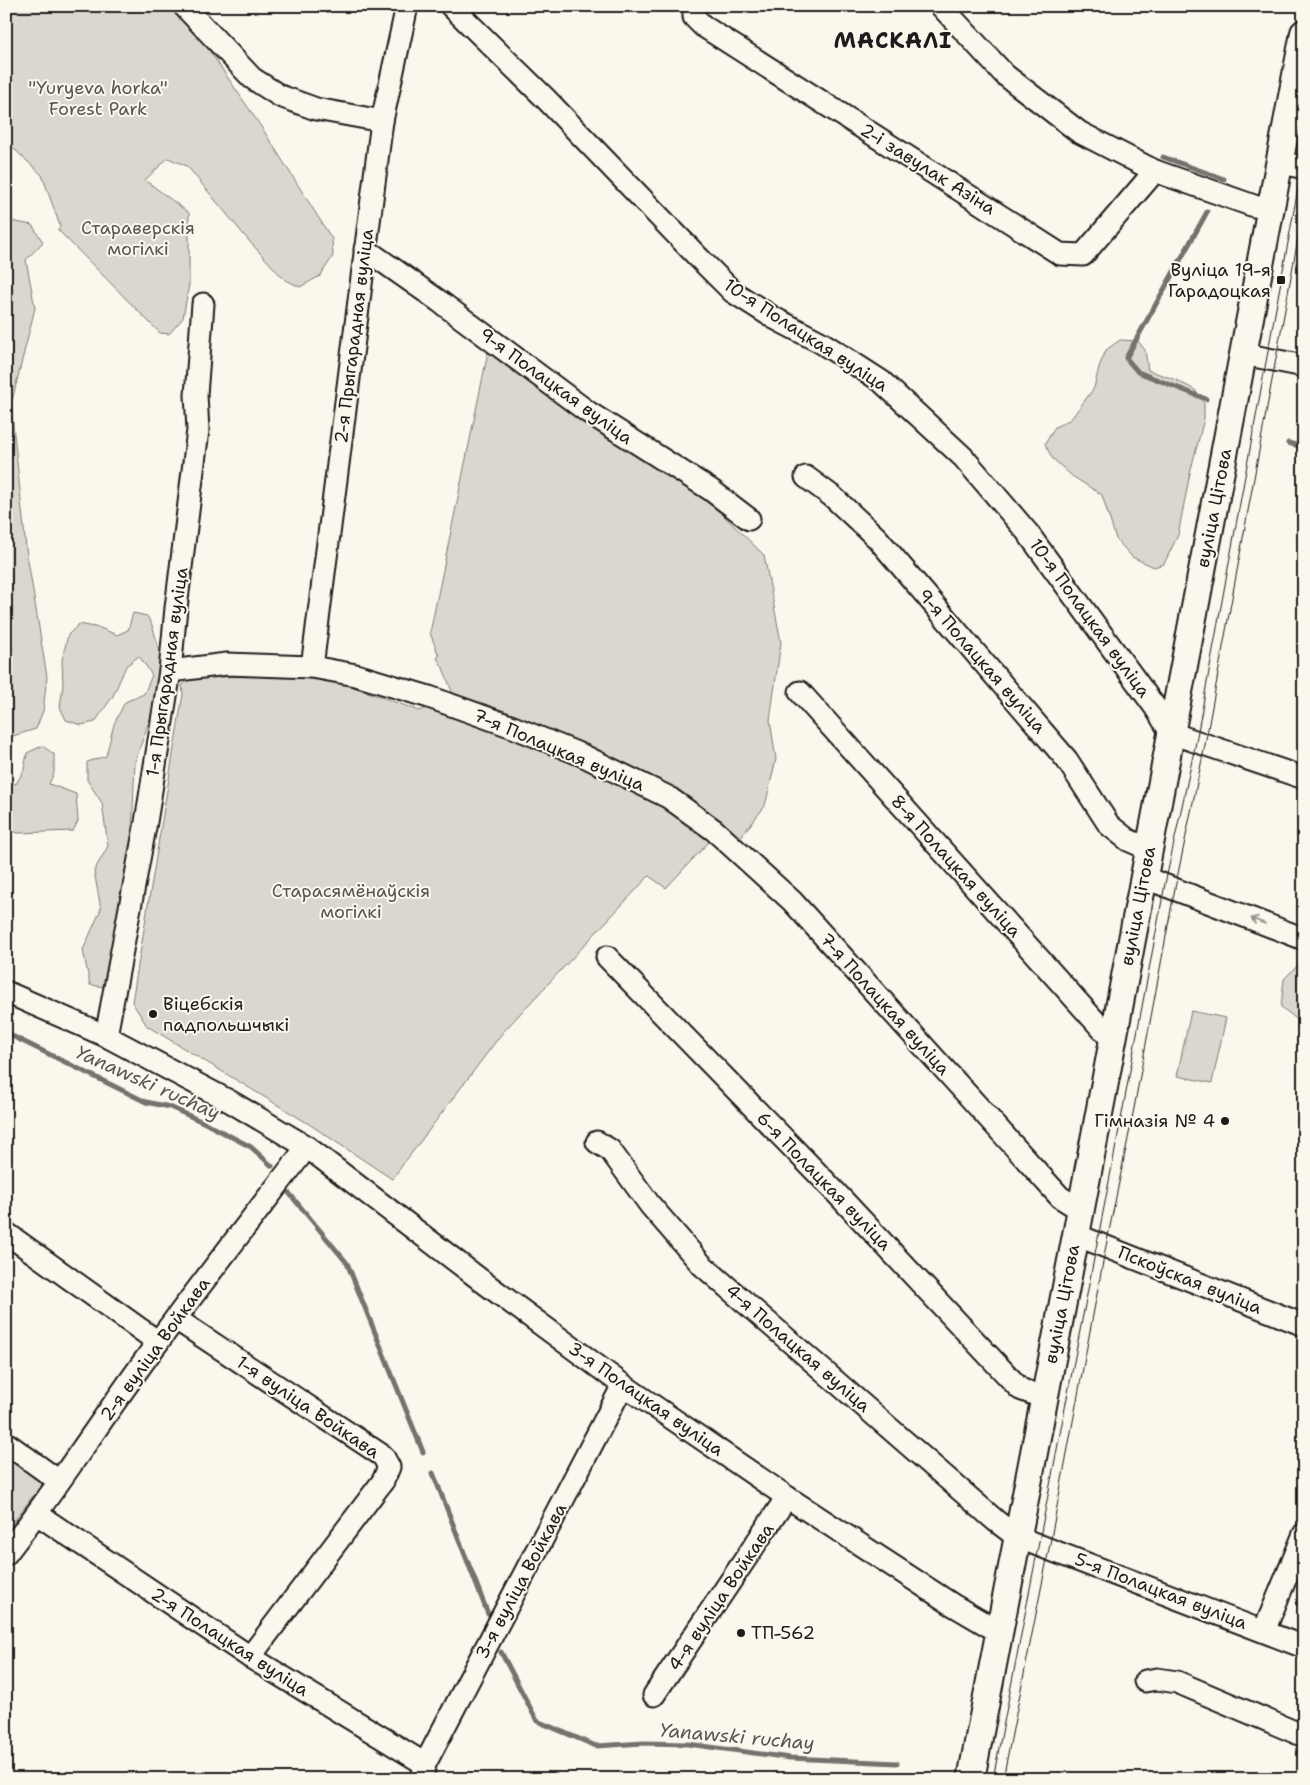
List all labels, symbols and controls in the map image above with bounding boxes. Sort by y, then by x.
district label: МАСКАЛІ [834,26,952,55]
park label: "Yuryeva horka" Forest Park [28,76,168,121]
street label: 2-і завулак Азіна [856,118,1000,220]
park label: Стараверскія могілкі [81,216,195,261]
street label: 2-я Прыгарадная вуліца [329,227,379,445]
place label: Вуліца 19-я Гарадоцкая [1168,258,1271,303]
street label: 10-я Полацкая вуліца [719,273,893,397]
marker: Вуліца 19-я Гарадоцкая [1275,274,1287,286]
street label: 9-я Полацкая вуліца [474,322,638,450]
street label: вуліца Цітова [1191,446,1237,570]
street label: 10-я Полацкая вуліца [1024,534,1156,702]
street label: 1-я Прыгарадная вуліца [140,566,194,778]
street label: 9-я Полацкая вуліца [913,584,1051,738]
street label: 7-я Полацкая вуліца [470,703,648,797]
street label: 8-я Полацкая вуліца [885,789,1027,943]
street label: вуліца Цітова [1115,844,1161,968]
park label: Старасямёнаўскія могілкі [272,879,430,924]
one-way arrow [1251,916,1266,925]
street label: 7-я Полацкая вуліца [815,928,955,1080]
place label: Віцебскія падпольшчыкі [163,992,289,1037]
marker: Віцебскія падпольшчыкі [147,1008,159,1020]
water label: Yanawski ruchay [72,1039,224,1126]
street label: 6-я Полацкая вуліца [751,1106,897,1256]
place label: Гімназія № 4 [1094,1109,1215,1133]
marker: Гімназія № 4 [1219,1115,1231,1127]
street label: Пскоўская вуліца [1115,1240,1265,1320]
street label: вуліца Цітова [1039,1242,1085,1366]
street label: 2-я вуліца Войкава [95,1272,215,1426]
street label: 4-я Полацкая вуліца [720,1278,876,1418]
street label: 3-я Полацкая вуліца [564,1336,728,1462]
street label: 1-я вуліца Войкава [232,1350,384,1464]
street label: 3-я вуліца Войкава [470,1499,572,1663]
street label: 4-я вуліца Войкава [663,1518,779,1676]
street label: 5-я Полацкая вуліца [1071,1547,1251,1635]
street label: 2-я Полацкая вуліца [147,1582,313,1702]
place label: ТП-562 [751,1621,815,1645]
marker: ТП-562 [735,1627,747,1639]
water label: Yanawski ruchay [658,1717,816,1756]

